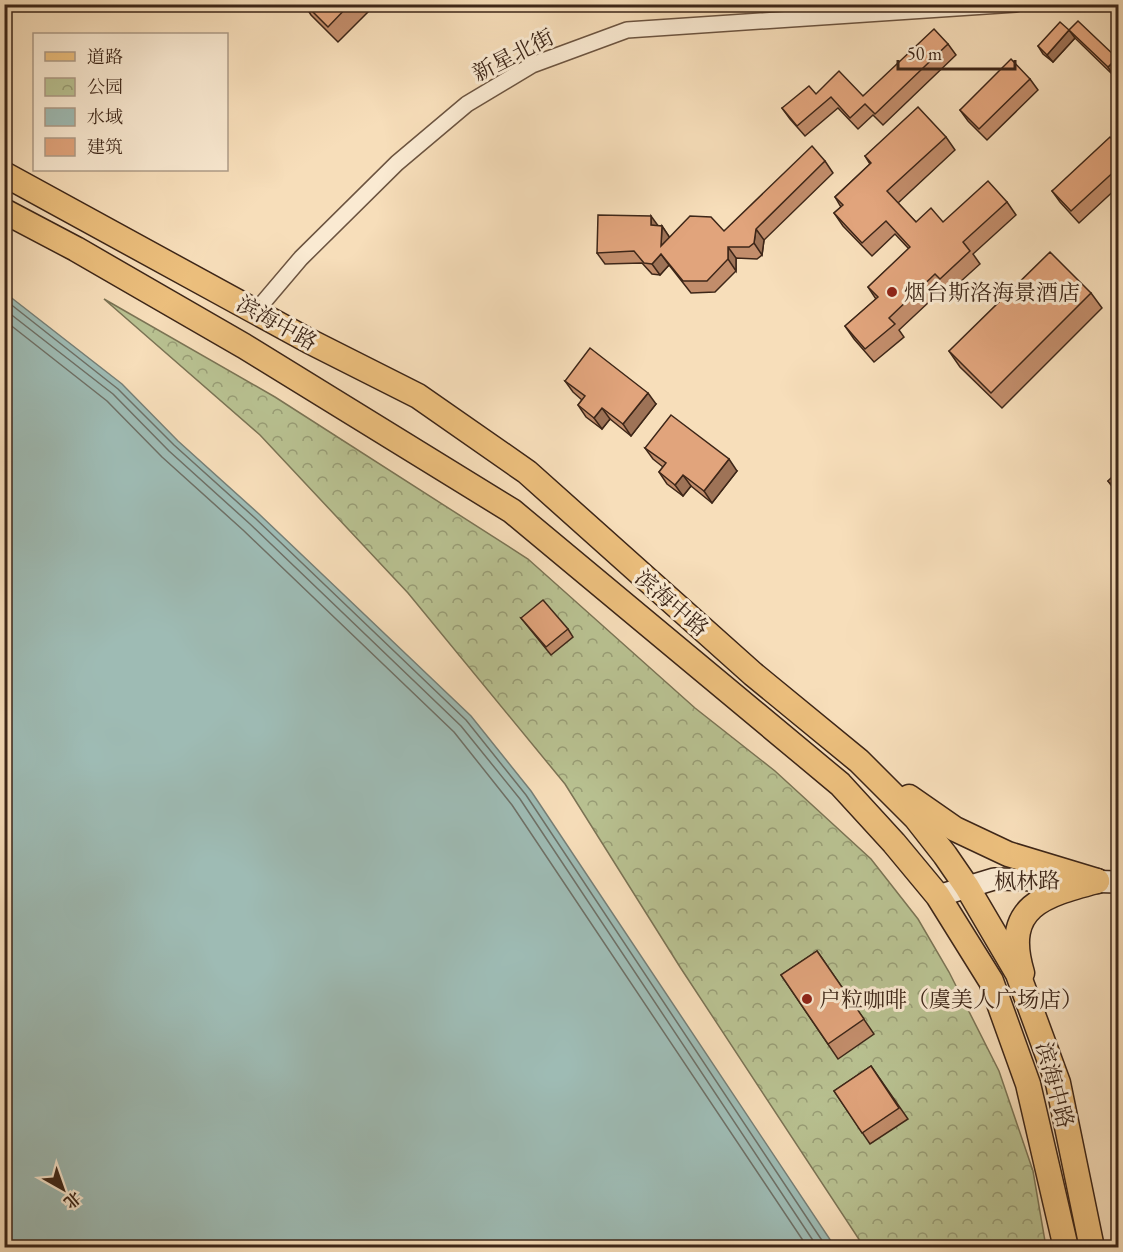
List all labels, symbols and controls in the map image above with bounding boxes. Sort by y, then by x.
street label: 新星北街 [467,22,559,88]
legend [33,33,228,171]
scale bar [898,33,1015,71]
text: 50 m [907,42,942,65]
text: 道路 [87,45,123,68]
text: 公园 [87,75,123,98]
text: 水域 [87,105,123,128]
text: 建筑 [87,135,123,158]
place label: 烟台斯洛海景酒店 [904,278,1080,307]
marker: 烟台斯洛海景酒店 [885,285,899,299]
street label: 滨海中路 [231,289,323,357]
street label: 滨海中路 [629,563,715,643]
street label: 枫林路 [994,866,1060,896]
place label: 户粒咖啡（虞美人广场店） [819,985,1083,1014]
marker: 户粒咖啡（虞美人广场店） [800,992,814,1006]
street label: 滨海中路 [1030,1039,1080,1131]
north arrow [33,1159,93,1219]
text: 北 [59,1187,85,1213]

